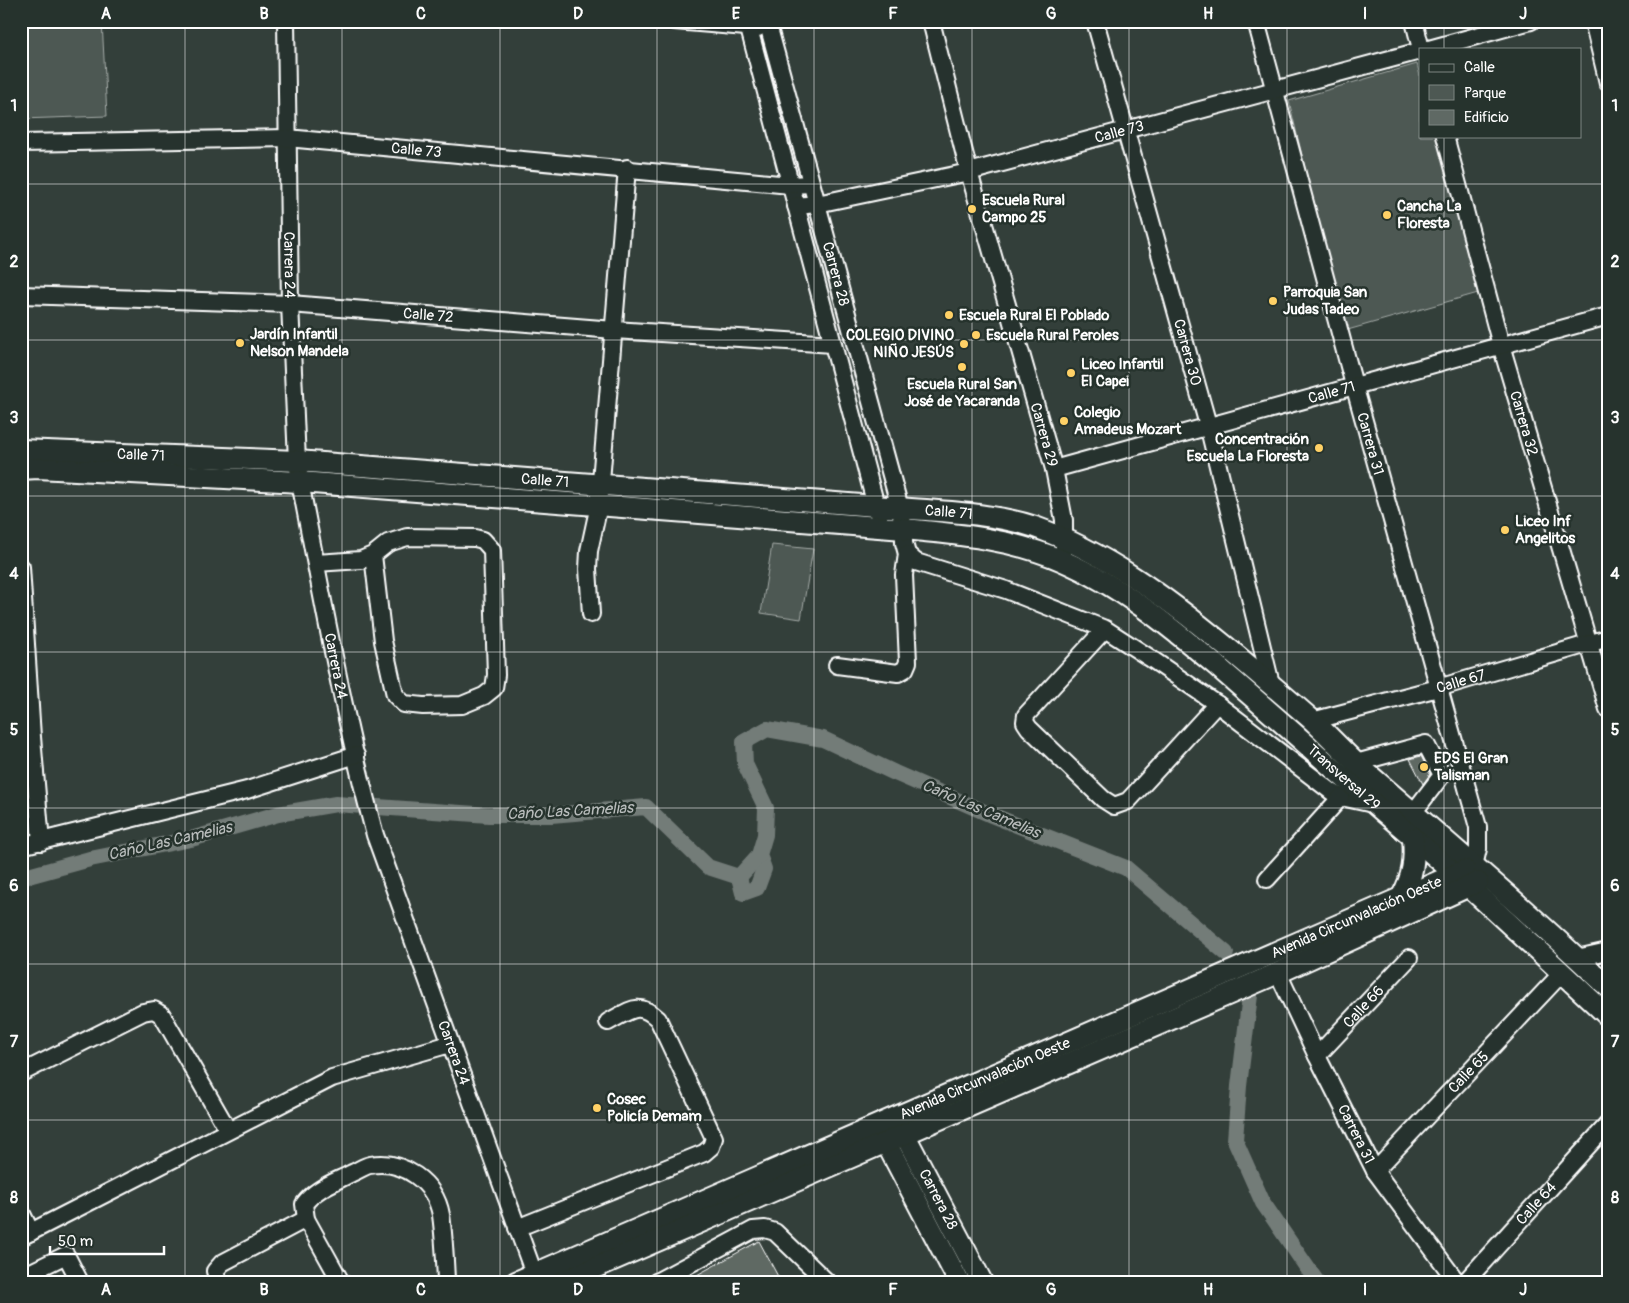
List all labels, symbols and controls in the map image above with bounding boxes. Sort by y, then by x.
text: A [101,4,112,24]
text: B [259,4,269,24]
text: C [416,4,426,24]
text: D [573,4,583,24]
text: E [732,4,741,24]
text: F [888,4,898,24]
text: G [1046,4,1057,24]
text: H [1203,4,1213,24]
text: I [1363,4,1367,24]
text: J [1519,4,1527,24]
legend [1419,48,1582,138]
text: Calle [1464,58,1495,77]
text: Parque [1464,84,1507,103]
text: 1 [11,96,17,116]
text: 1 [1612,96,1618,116]
text: Edificio [1464,108,1509,127]
street label: Calle 73 [1092,116,1146,147]
street label: Calle 73 [390,138,442,162]
place label: Escuela Rural Campo 25 [982,191,1065,227]
place label: Cancha La Floresta [1397,197,1462,233]
marker: Escuela Rural Campo 25 [966,203,978,215]
marker: Cancha La Floresta [1381,209,1393,221]
street label: Carrera 24 [279,231,299,299]
street label: Carrera 28 [818,240,854,308]
text: 2 [10,252,19,272]
text: 2 [1611,252,1620,272]
place label: Parroquia San Judas Tadeo [1283,283,1368,319]
marker: Parroquia San Judas Tadeo [1267,295,1279,307]
street label: Calle 72 [403,304,454,327]
place label: Escuela Rural El Poblado [959,306,1109,325]
marker: Escuela Rural El Poblado [943,309,955,321]
street label: Carrera 30 [1169,317,1206,388]
place label: Jardín Infantil Nelson Mandela [250,325,349,361]
place label: COLEGIO DIVINO NIÑO JESÚS [846,326,954,362]
place label: Escuela Rural Peroles [986,326,1119,345]
marker: Escuela Rural Peroles [970,329,982,341]
marker: Jardín Infantil Nelson Mandela [234,337,246,349]
marker: COLEGIO DIVINO NIÑO JESÚS [958,338,970,350]
place label: Liceo Infantil El Capei [1081,355,1164,391]
marker: Escuela Rural San José de Yacaranda [956,361,968,373]
marker: Liceo Infantil El Capei [1065,367,1077,379]
place label: Escuela Rural San José de Yacaranda [904,375,1020,411]
street label: Calle 71 [1306,377,1357,408]
street label: Carrera 32 [1506,389,1543,458]
street label: Carrera 29 [1026,400,1062,469]
place label: Colegio Amadeus Mozart [1074,403,1182,439]
text: 3 [10,408,19,428]
text: 3 [1611,408,1620,428]
street label: Carrera 31 [1353,410,1388,477]
marker: Colegio Amadeus Mozart [1058,415,1070,427]
place label: Concentración Escuela La Floresta [1187,430,1309,466]
marker: Concentración Escuela La Floresta [1313,442,1325,454]
street label: Calle 71 [117,444,165,465]
street label: Calle 71 [520,469,570,492]
street label: Calle 71 [924,501,974,524]
place label: Liceo Inf Angelitos [1515,512,1576,548]
marker: Liceo Inf Angelitos [1499,524,1511,536]
text: 4 [9,564,19,584]
text: 4 [1610,564,1620,584]
street label: Carrera 24 [320,632,352,701]
street label: Calle 67 [1434,665,1488,698]
text: 5 [10,720,19,740]
text: 5 [1611,720,1620,740]
street label: Transversal 29 [1303,740,1384,815]
place label: EDS El Gran Talisman [1433,749,1509,785]
marker: EDS El Gran Talisman [1418,761,1430,773]
water label: Caño Las Camelias [919,775,1045,844]
water label: Caño Las Camelias [506,798,635,824]
water label: Caño Las Camelias [106,817,236,865]
street label: Avenida Circunvalación Oeste [1268,872,1445,963]
text: 6 [9,876,19,896]
text: 6 [1610,876,1620,896]
street label: Calle 66 [1339,981,1388,1032]
street label: Carrera 24 [434,1018,474,1088]
text: 7 [10,1032,19,1052]
text: 7 [1611,1032,1620,1052]
street label: Avenida Circunvalación Oeste [896,1033,1074,1124]
street label: Calle 65 [1444,1047,1493,1097]
place label: Cosec Policía Demam [607,1090,702,1126]
street label: Carrera 31 [1333,1101,1379,1167]
marker: Cosec Policía Demam [591,1102,603,1114]
street label: Carrera 28 [915,1166,962,1233]
street label: Calle 64 [1512,1178,1561,1229]
text: 8 [10,1188,18,1208]
text: 8 [1611,1188,1619,1208]
scale bar [50,1223,164,1255]
text: 50 m [58,1232,93,1251]
text: A [101,1280,112,1300]
text: B [259,1280,269,1300]
text: C [416,1280,426,1300]
text: D [573,1280,583,1300]
text: E [732,1280,741,1300]
text: F [888,1280,898,1300]
text: G [1046,1280,1057,1300]
text: H [1203,1280,1213,1300]
text: I [1363,1280,1367,1300]
text: J [1519,1280,1527,1300]

